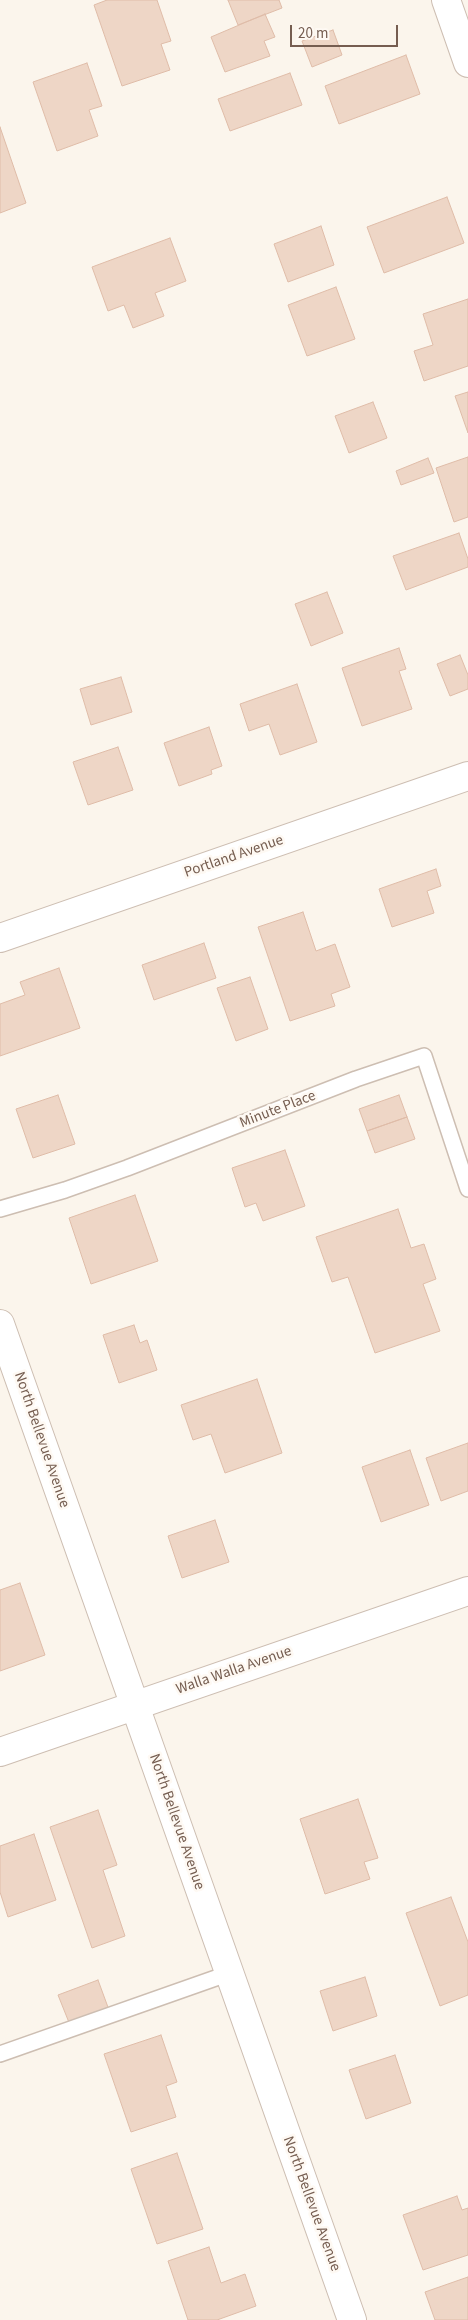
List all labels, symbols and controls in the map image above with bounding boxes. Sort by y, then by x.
scale bar [293,15,400,47]
text: 20 m [298,23,328,44]
street label: Portland Avenue [182,832,286,882]
street label: Minute Place [237,1087,319,1133]
street label: North Bellevue Avenue [9,1370,73,1510]
street label: Walla Walla Avenue [174,1643,294,1699]
street label: North Bellevue Avenue [144,1752,208,1892]
street label: North Bellevue Avenue [278,2134,344,2274]

